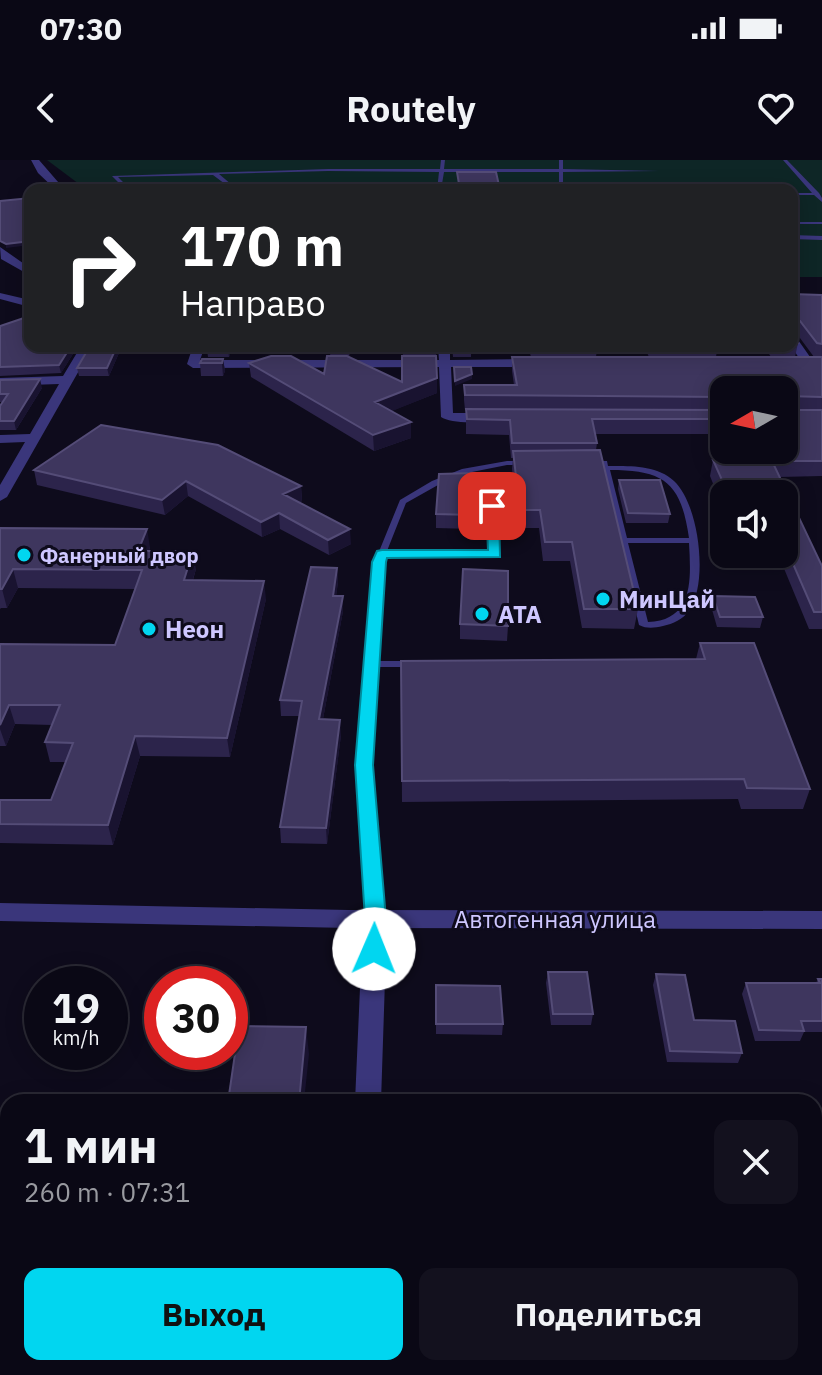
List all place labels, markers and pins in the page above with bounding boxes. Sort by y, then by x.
pin [458,472,526,540]
place label: Фанерный двор [40,542,199,569]
marker: Фанерный двор [15,546,33,564]
place label: МинЦай [619,583,715,615]
marker: МинЦай [594,590,612,608]
place label: АТА [498,598,542,630]
marker: АТА [473,605,491,623]
place label: Неон [165,613,224,645]
marker: Неон [140,620,158,638]

